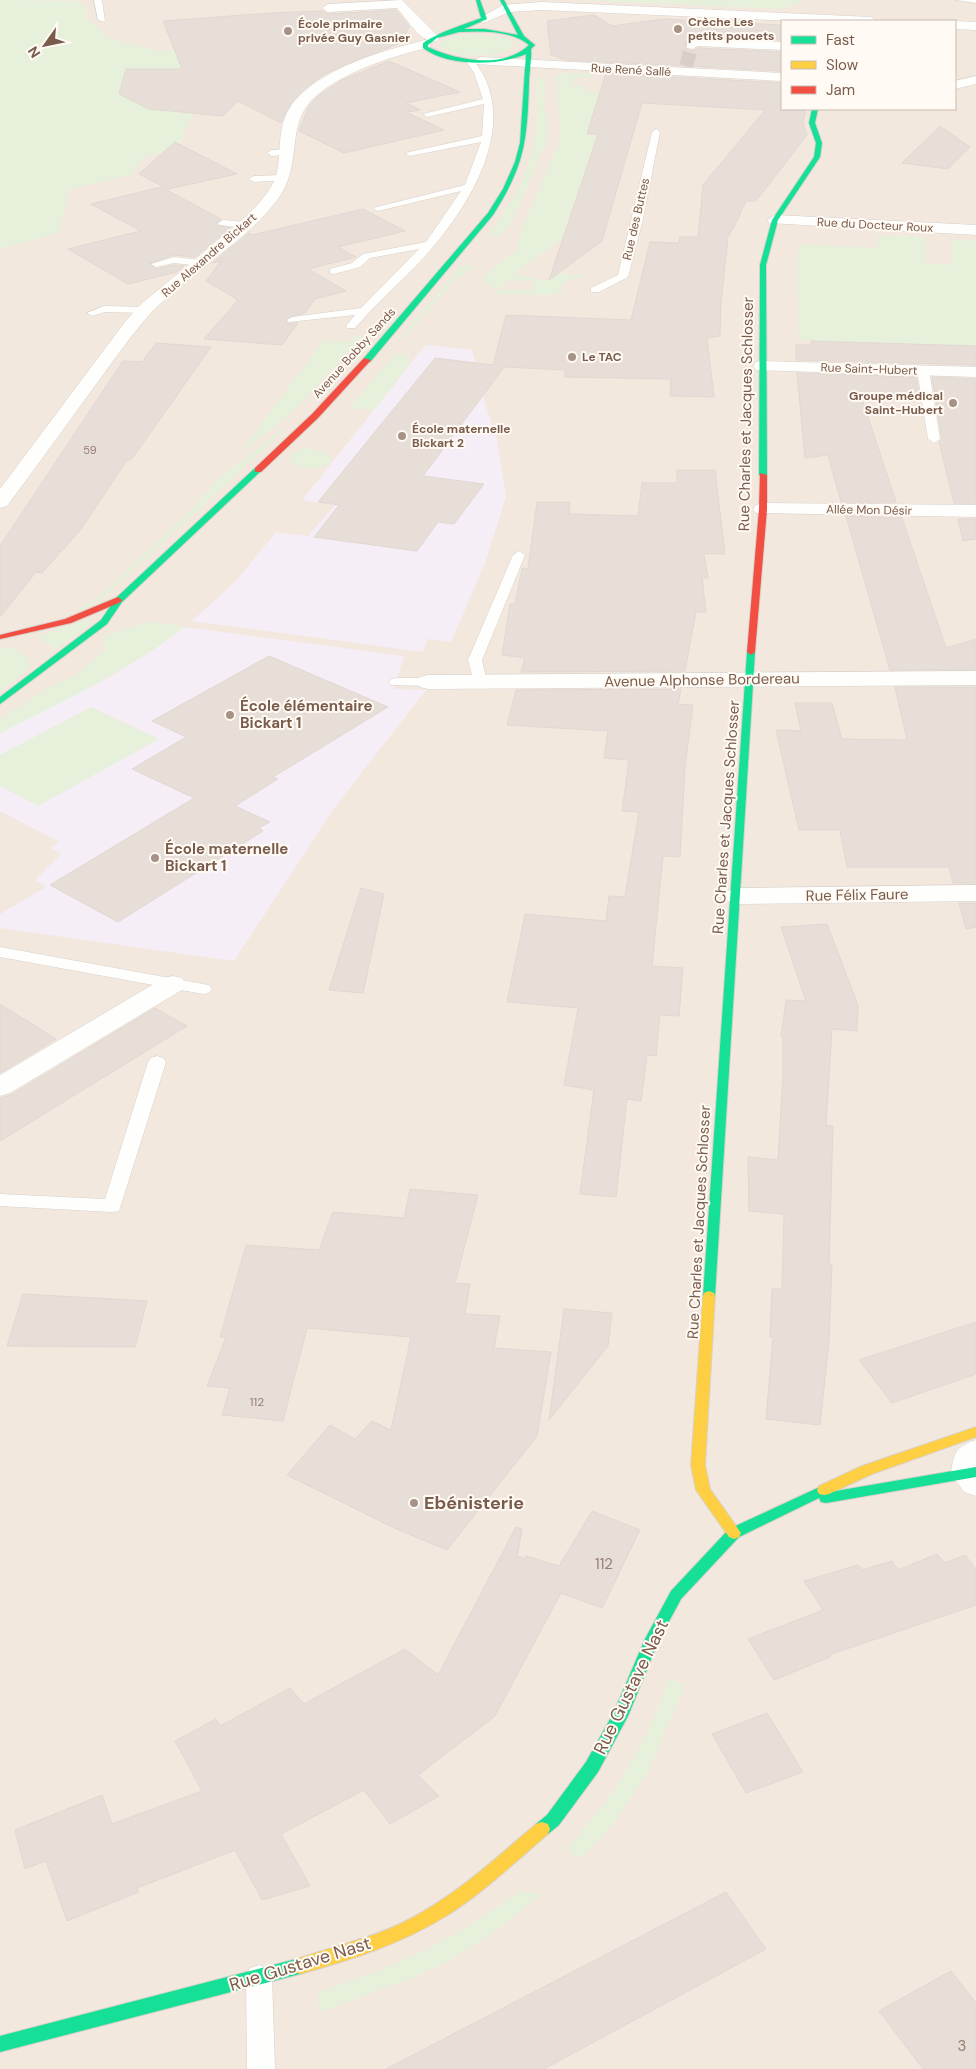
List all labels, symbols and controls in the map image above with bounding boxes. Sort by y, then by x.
place label: Crèche Les petits poucets [688,14,774,44]
place label: École primaire privée Guy Gasnier [298,16,410,46]
north arrow [20,20,70,70]
legend [781,20,956,110]
marker: Crèche Les petits poucets [672,23,684,35]
marker: École primaire privée Guy Gasnier [282,25,294,37]
text: Fast [826,30,855,50]
text: N [24,43,44,61]
text: Slow [826,55,859,75]
street label: Rue René Sallé [591,60,672,80]
text: Jam [826,80,855,100]
street label: Rue des Buttes [619,176,653,262]
street label: Rue Alexandre Bickart [158,209,260,301]
street label: Rue du Docteur Roux [817,214,934,236]
street label: Rue Charles et Jacques Schlosser [734,296,758,531]
street label: Avenue Bobby Sands [309,304,399,402]
place label: Le TAC [582,349,622,365]
marker: Le TAC [566,351,578,363]
street label: Rue Saint-Hubert [820,359,918,379]
place label: Groupe médical Saint-Hubert [849,388,943,418]
marker: Groupe médical Saint-Hubert [947,397,959,409]
place label: École maternelle Bickart 2 [412,421,511,451]
marker: École maternelle Bickart 2 [396,430,408,442]
house number: 59 [83,443,97,457]
street label: Allée Mon Désir [826,501,913,519]
street label: Avenue Alphonse Bordereau [604,668,800,692]
place label: École élémentaire Bickart 1 [240,696,372,733]
street label: Rue Charles et Jacques Schlosser [708,699,744,935]
marker: École élémentaire Bickart 1 [224,709,236,721]
place label: École maternelle Bickart 1 [165,839,288,876]
marker: École maternelle Bickart 1 [149,852,161,864]
street label: Rue Félix Faure [805,884,909,906]
street label: Rue Charles et Jacques Schlosser [683,1104,715,1339]
house number: 112 [250,1394,264,1410]
place label: Ebénisterie [424,1491,524,1515]
marker: Ebénisterie [408,1497,420,1509]
house number: 112 [595,1554,613,1574]
street label: Rue Gustave Nast [588,1616,674,1758]
street label: Rue Gustave Nast [226,1931,374,1997]
house number: 3 [958,2036,966,2056]

